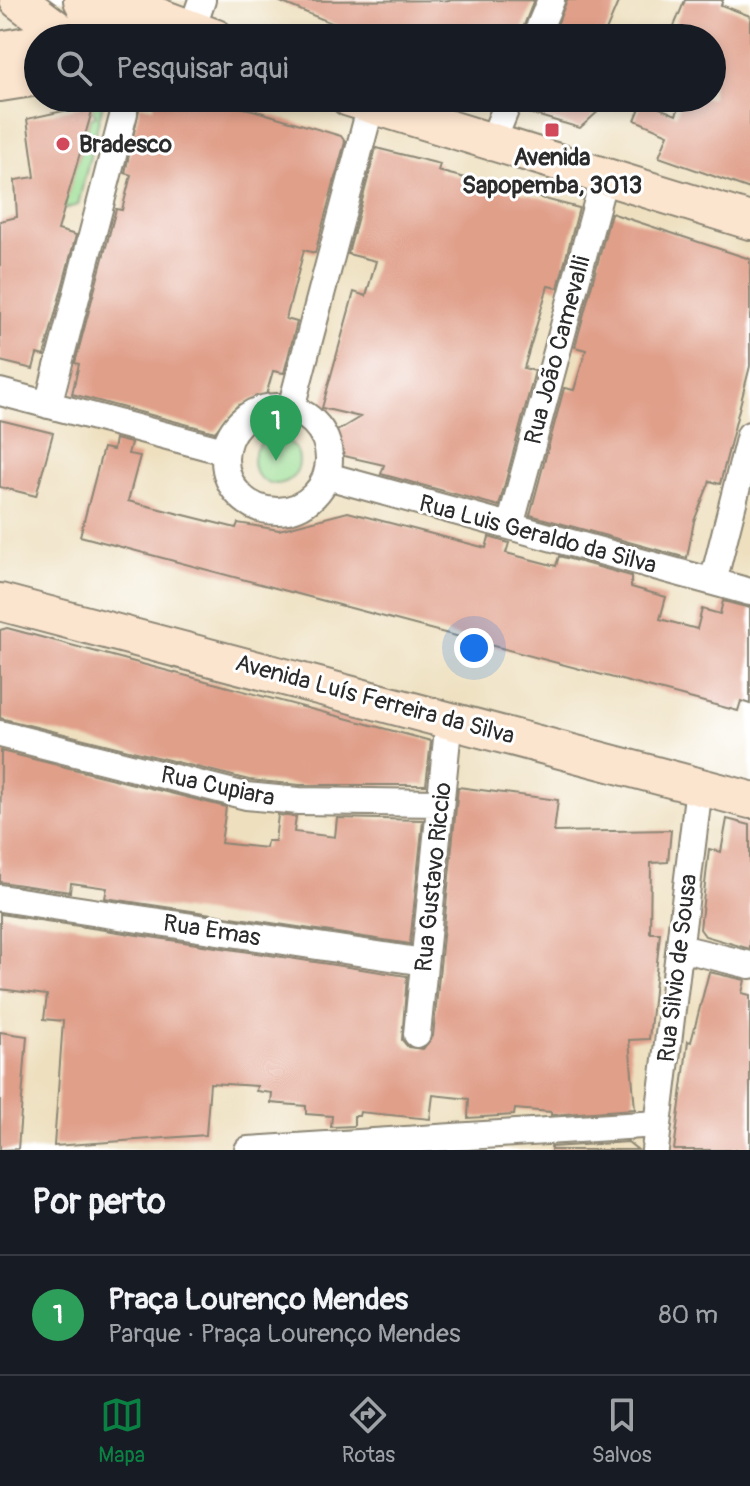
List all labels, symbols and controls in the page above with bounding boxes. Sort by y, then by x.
search box [24,24,726,112]
icon: search [52,46,96,90]
text: Pesquisar aqui [116,50,288,87]
marker: Avenida Sapopemba, 3013 [543,121,561,139]
place label: Bradesco [79,130,172,159]
marker: Bradesco [54,135,72,153]
place label: Avenida Sapopemba, 3013 [462,143,642,200]
street label: Rua João Camevalli [518,253,597,448]
pin: 1 [250,395,302,461]
street label: Rua Luis Geraldo da Silva [416,489,660,580]
your location [454,628,494,668]
street label: Avenida Luís Ferreira da Silva [232,648,518,751]
street label: Rua Cupiara [158,760,278,813]
street label: Rua Gustavo Riccio [409,781,458,973]
street label: Rua Silvio de Sousa [652,872,703,1064]
street label: Rua Emas [161,909,263,953]
text: Por perto [32,1181,165,1224]
text: Praça Lourenço Mendes [108,1281,408,1318]
text: 1 [53,1299,63,1331]
text: 80 m [658,1299,718,1331]
text: Parque · Praça Lourenço Mendes [108,1318,461,1350]
tab: Mapa [98,1393,145,1469]
tab: Rotas [342,1393,395,1469]
tab: Salvos [592,1393,652,1469]

